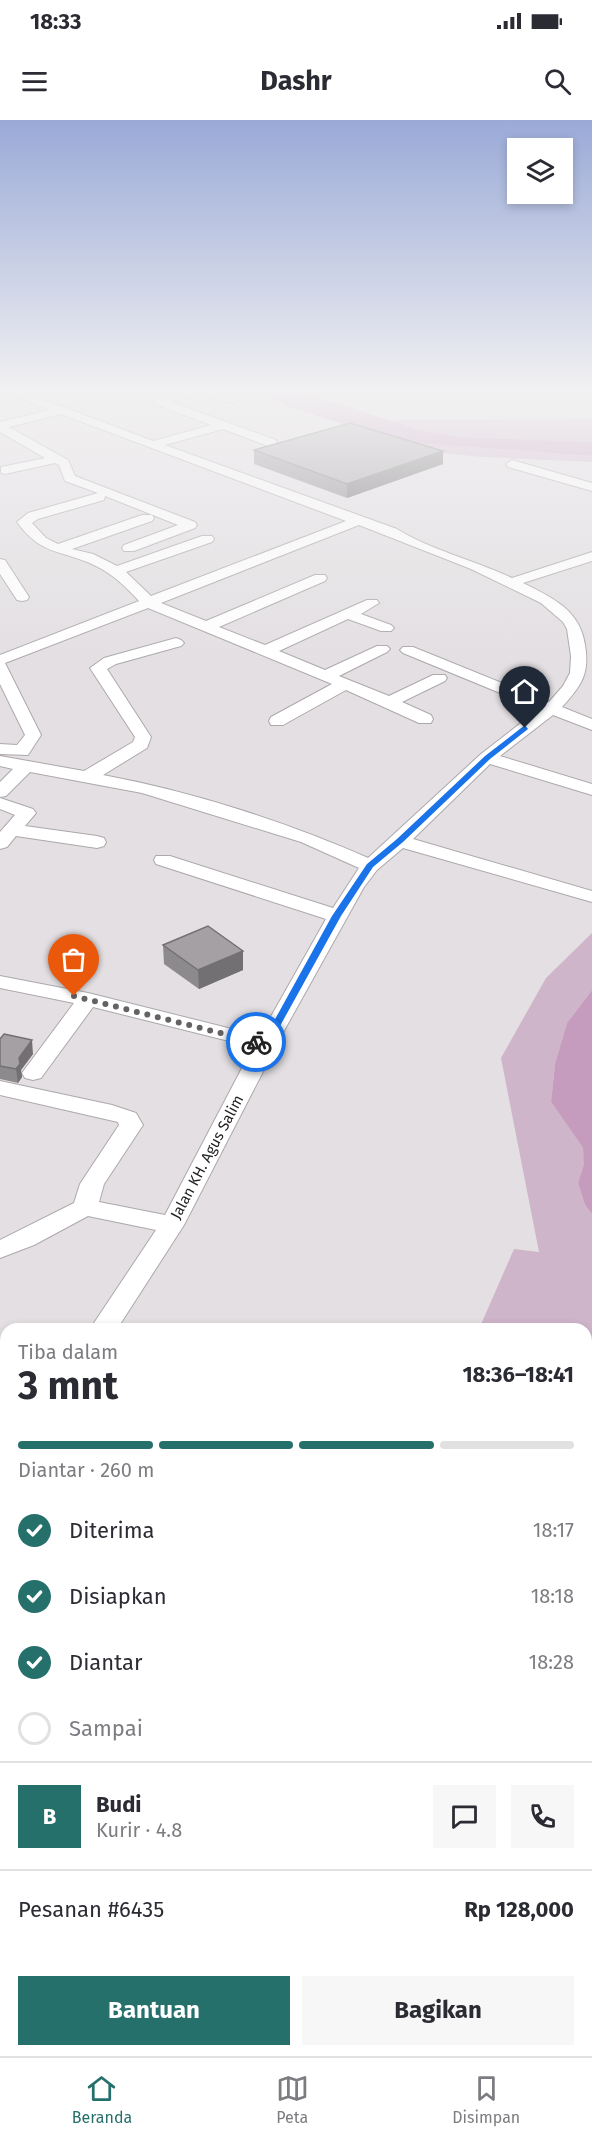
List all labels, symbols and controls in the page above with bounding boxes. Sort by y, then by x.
text: 18:33 [30,8,82,35]
icon: menu [18,65,51,98]
text: Dashr [260,65,332,97]
icon: search [541,65,574,98]
map controls [507,138,573,204]
button: layers [507,138,573,204]
pin [499,666,550,728]
icon: home [508,675,541,708]
pin [48,934,99,996]
icon: bag [57,943,90,976]
courier [226,1012,286,1072]
icon: bike [240,1026,273,1059]
street label: Jalan KH. Agus Salim [167,1092,247,1222]
text: Tiba dalam [18,1340,118,1364]
text: 18:36–18:41 [462,1361,574,1388]
text: 3 mnt [18,1363,118,1409]
text: Diantar · 260 m [18,1458,154,1482]
icon: check [18,1514,51,1547]
text: Diterima [69,1517,155,1544]
text: 18:17 [533,1518,574,1542]
icon: check [18,1580,51,1613]
text: Disiapkan [69,1583,167,1610]
text: 18:18 [531,1584,574,1608]
icon: check [18,1646,51,1679]
text: Diantar [69,1649,142,1676]
text: 18:28 [529,1650,574,1674]
text: Sampai [69,1715,143,1742]
button: chat [433,1785,496,1848]
button: phone [511,1785,574,1848]
text: Budi [96,1791,142,1818]
text: B [43,1803,56,1830]
text: Kurir · 4.8 [96,1818,182,1842]
text: Pesanan #6435 [18,1896,164,1923]
text: Rp 128,000 [464,1896,574,1923]
button: Bantuan [18,1976,290,2045]
button: Bagikan [302,1976,574,2045]
tab: Beranda [72,2072,132,2127]
tab: Peta [276,2072,309,2127]
tab: Disimpan [452,2072,520,2127]

